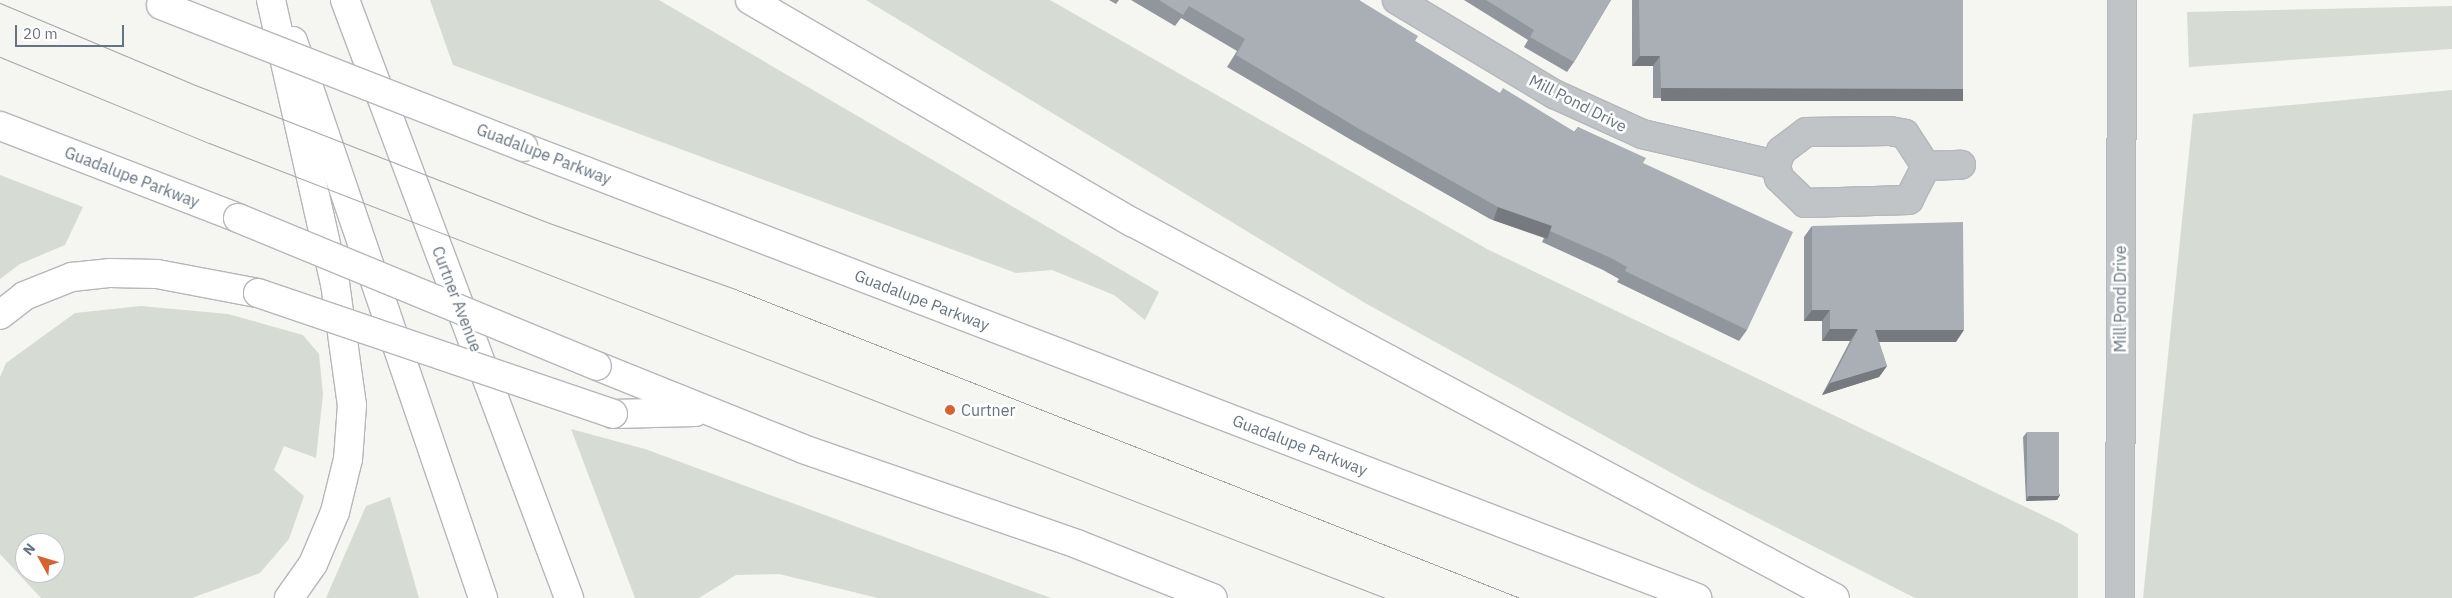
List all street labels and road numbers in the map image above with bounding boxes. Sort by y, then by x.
street label: Mill Pond Drive [1526,70,1630,136]
street label: Guadalupe Parkway [474,119,614,189]
street label: Guadalupe Parkway [62,142,202,212]
street label: Curtner Avenue [428,244,486,354]
street label: Mill Pond Drive [2110,245,2130,353]
street label: Guadalupe Parkway [852,265,992,335]
street label: Guadalupe Parkway [1230,410,1370,480]

